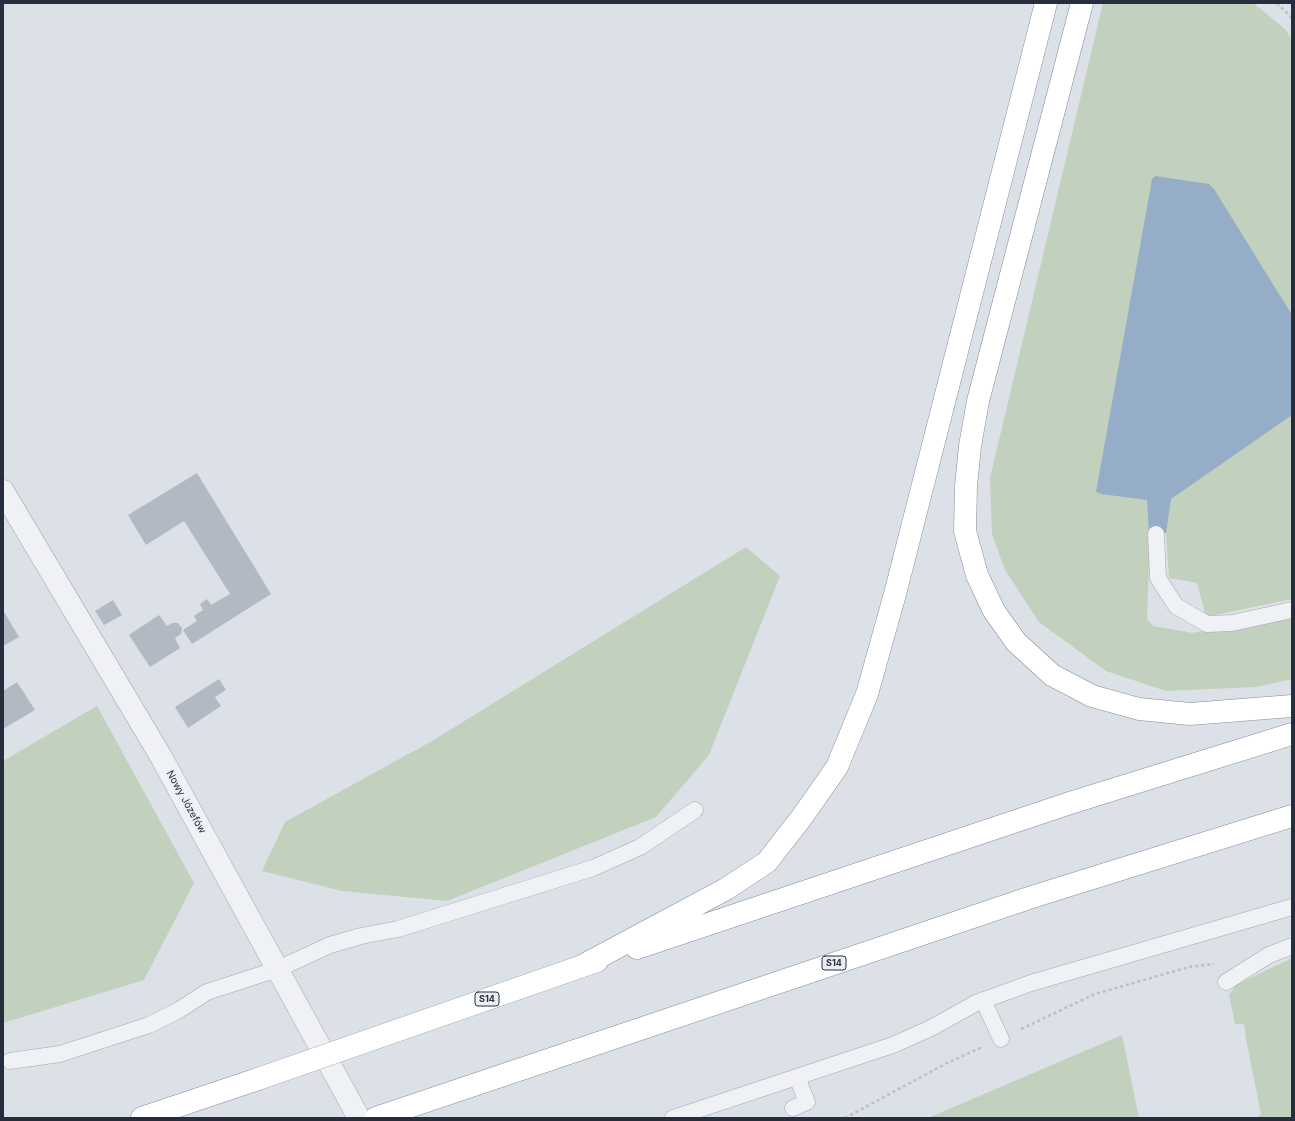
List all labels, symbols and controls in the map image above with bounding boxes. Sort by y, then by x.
street label: Nowy Józefów [164,768,208,836]
road number: S14 [822,956,846,970]
road number: S14 [475,992,499,1006]

